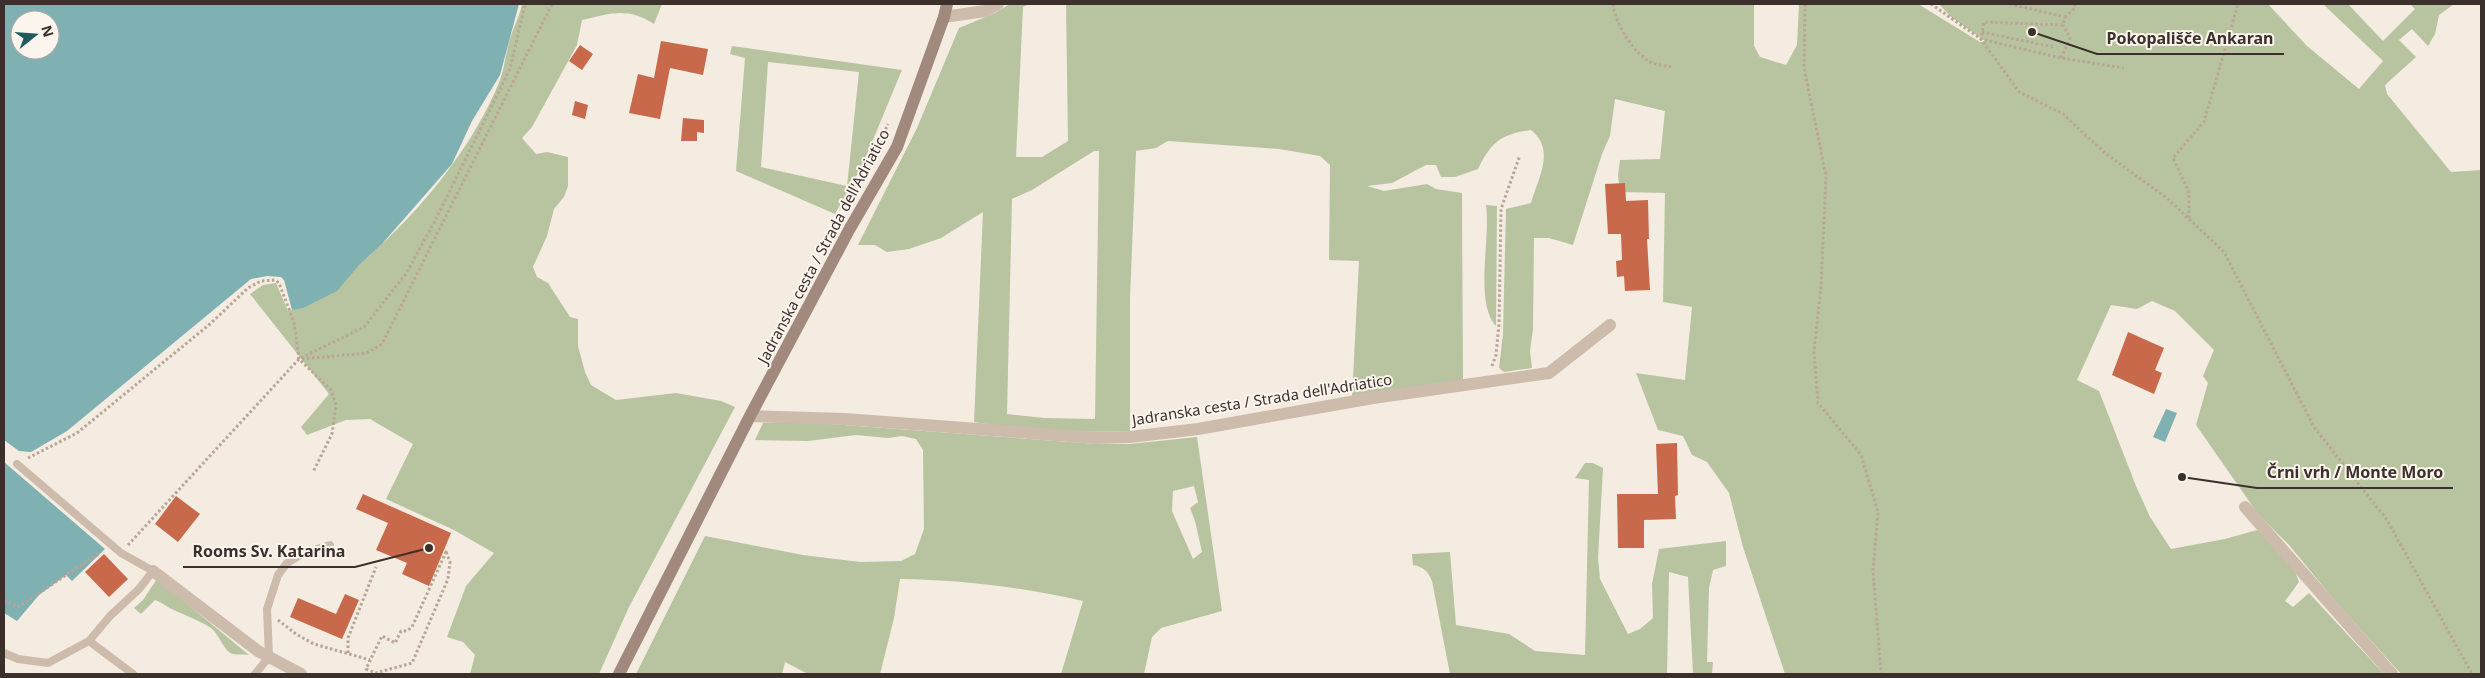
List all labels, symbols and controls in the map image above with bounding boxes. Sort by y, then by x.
north arrow [10,10,60,60]
text: N [37,23,59,39]
callout: Pokopališče Ankaran [2097,23,2284,54]
text: Pokopališče Ankaran [2107,27,2273,49]
street label: Jadranska cesta / Strada dell'Adriatico [751,125,894,369]
street label: Jadranska cesta / Strada dell'Adriatico [1129,369,1393,430]
callout: Črni vrh / Monte Moro [2257,457,2453,488]
text: Črni vrh / Monte Moro [2267,461,2443,483]
callout: Rooms Sv. Katarina [183,536,355,567]
text: Rooms Sv. Katarina [193,540,345,562]

